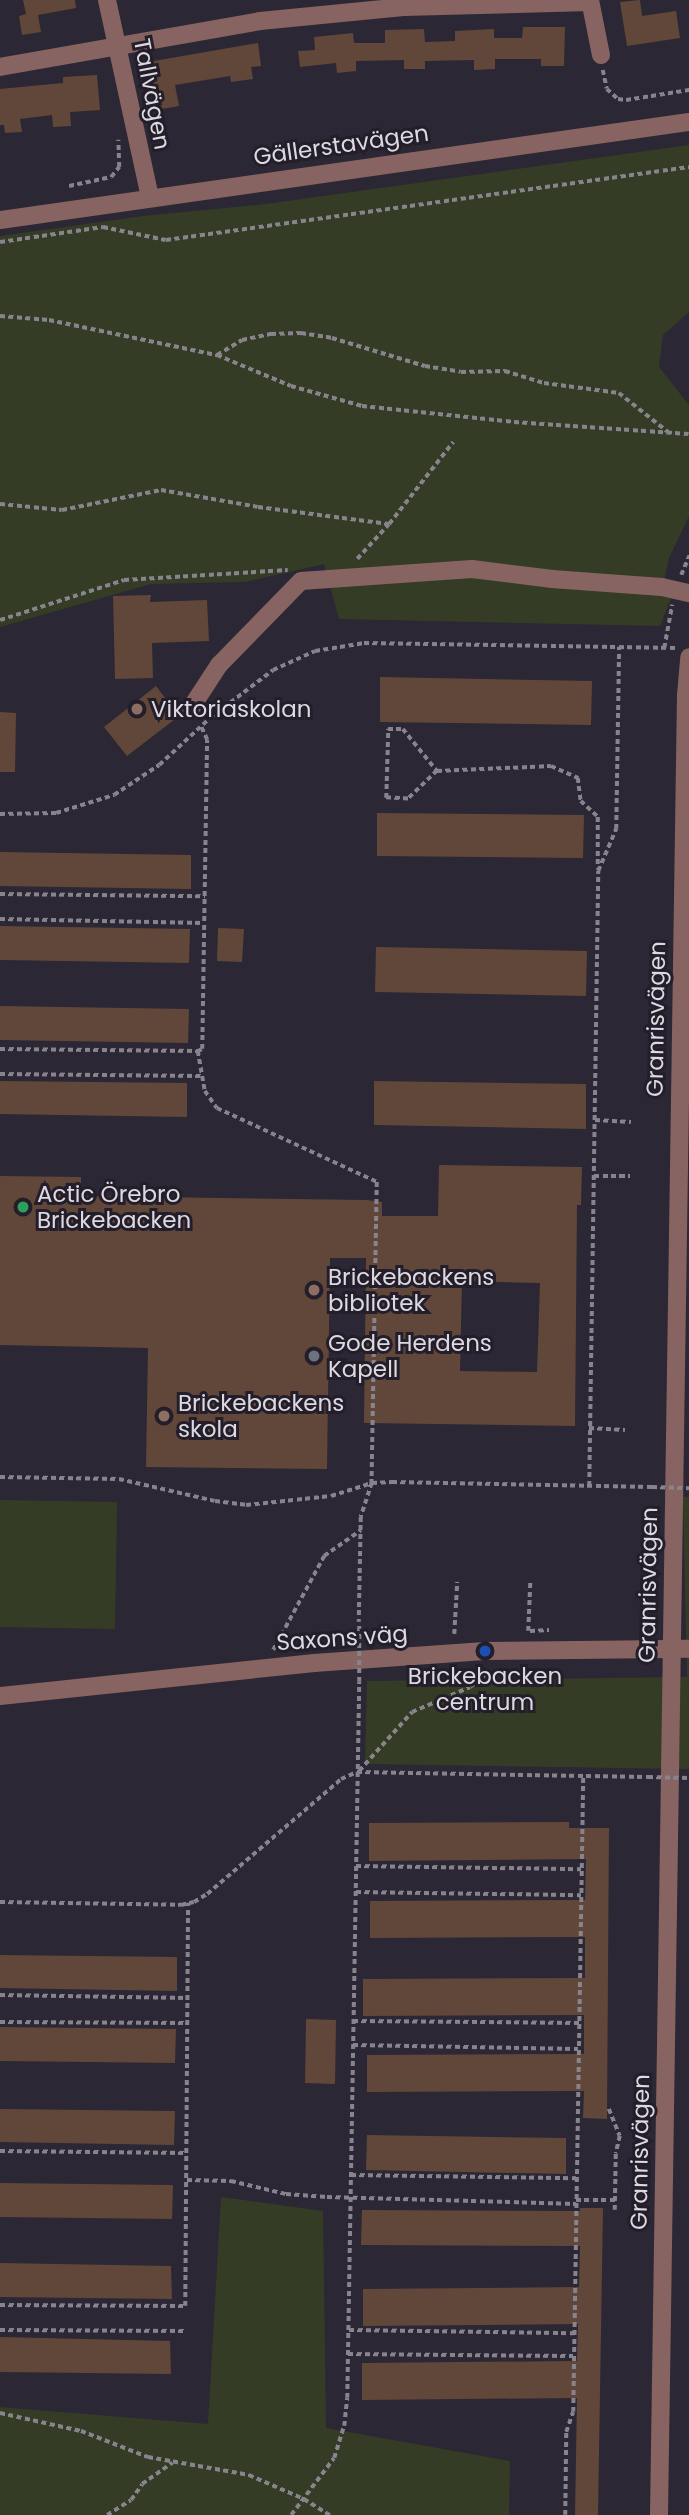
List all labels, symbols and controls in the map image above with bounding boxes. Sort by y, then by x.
street label: Tallvägen [128,36,176,152]
street label: Gällerstavägen [252,119,430,171]
place label: Viktoriaskolan [151,695,311,723]
marker: Viktoriaskolan [129,701,145,717]
street label: Granrisvägen [641,941,671,1097]
place label: Actic Örebro Brickebacken [37,1180,191,1234]
marker: Actic Örebro Brickebacken [15,1199,31,1215]
place label: Brickebackens bibliotek [328,1263,494,1317]
marker: Brickebackens bibliotek [306,1282,322,1298]
place label: Gode Herdens Kapell [328,1329,492,1383]
marker: Gode Herdens Kapell [306,1348,322,1364]
place label: Brickebackens skola [178,1389,344,1443]
marker: Brickebackens skola [156,1408,172,1424]
street label: Granrisvägen [633,1507,663,1663]
street label: Saxons väg [275,1620,409,1656]
marker: Brickebacken centrum [477,1643,493,1659]
place label: Brickebacken centrum [408,1662,562,1716]
street label: Granrisvägen [625,2074,655,2230]

